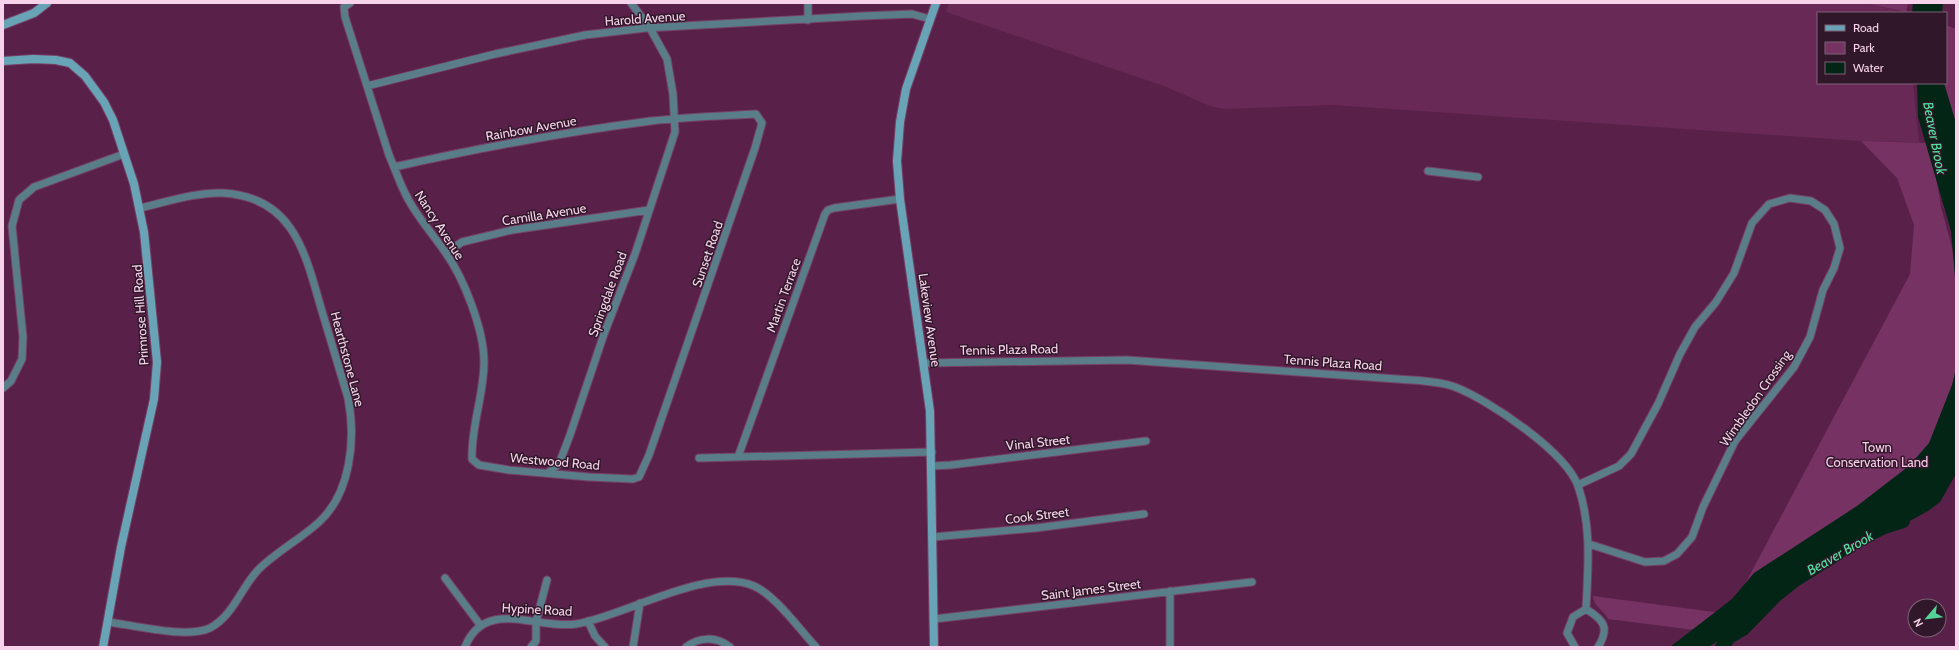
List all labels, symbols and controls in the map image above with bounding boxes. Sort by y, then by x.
street label: Harold Avenue [604,7,686,29]
legend [1817,12,1947,84]
text: Road [1853,20,1879,35]
text: Park [1853,40,1875,55]
text: Water [1853,60,1884,75]
water label: Beaver Brook [1919,100,1951,177]
street label: Rainbow Avenue [484,112,578,144]
street label: Nancy Avenue [412,187,468,263]
street label: Camilla Avenue [501,199,588,229]
street label: Sunset Road [688,219,726,289]
street label: Springdale Road [584,249,630,339]
street label: Martin Terrace [762,256,804,334]
street label: Primrose Hill Road [129,264,151,366]
street label: Lakeview Avenue [916,272,945,368]
street label: Hearthstone Lane [328,310,368,409]
street label: Tennis Plaza Road [960,340,1058,358]
street label: Wimbledon Crossing [1716,346,1795,449]
street label: Tennis Plaza Road [1283,351,1383,373]
street label: Vinal Street [1005,431,1071,453]
park label: Town Conservation Land [1826,439,1928,470]
street label: Westwood Road [509,449,601,473]
street label: Cook Street [1004,503,1070,527]
water label: Beaver Brook [1804,526,1877,579]
street label: Saint James Street [1040,575,1142,603]
north arrow [1907,598,1947,638]
street label: Hypine Road [501,599,573,619]
text: N [1910,616,1926,629]

